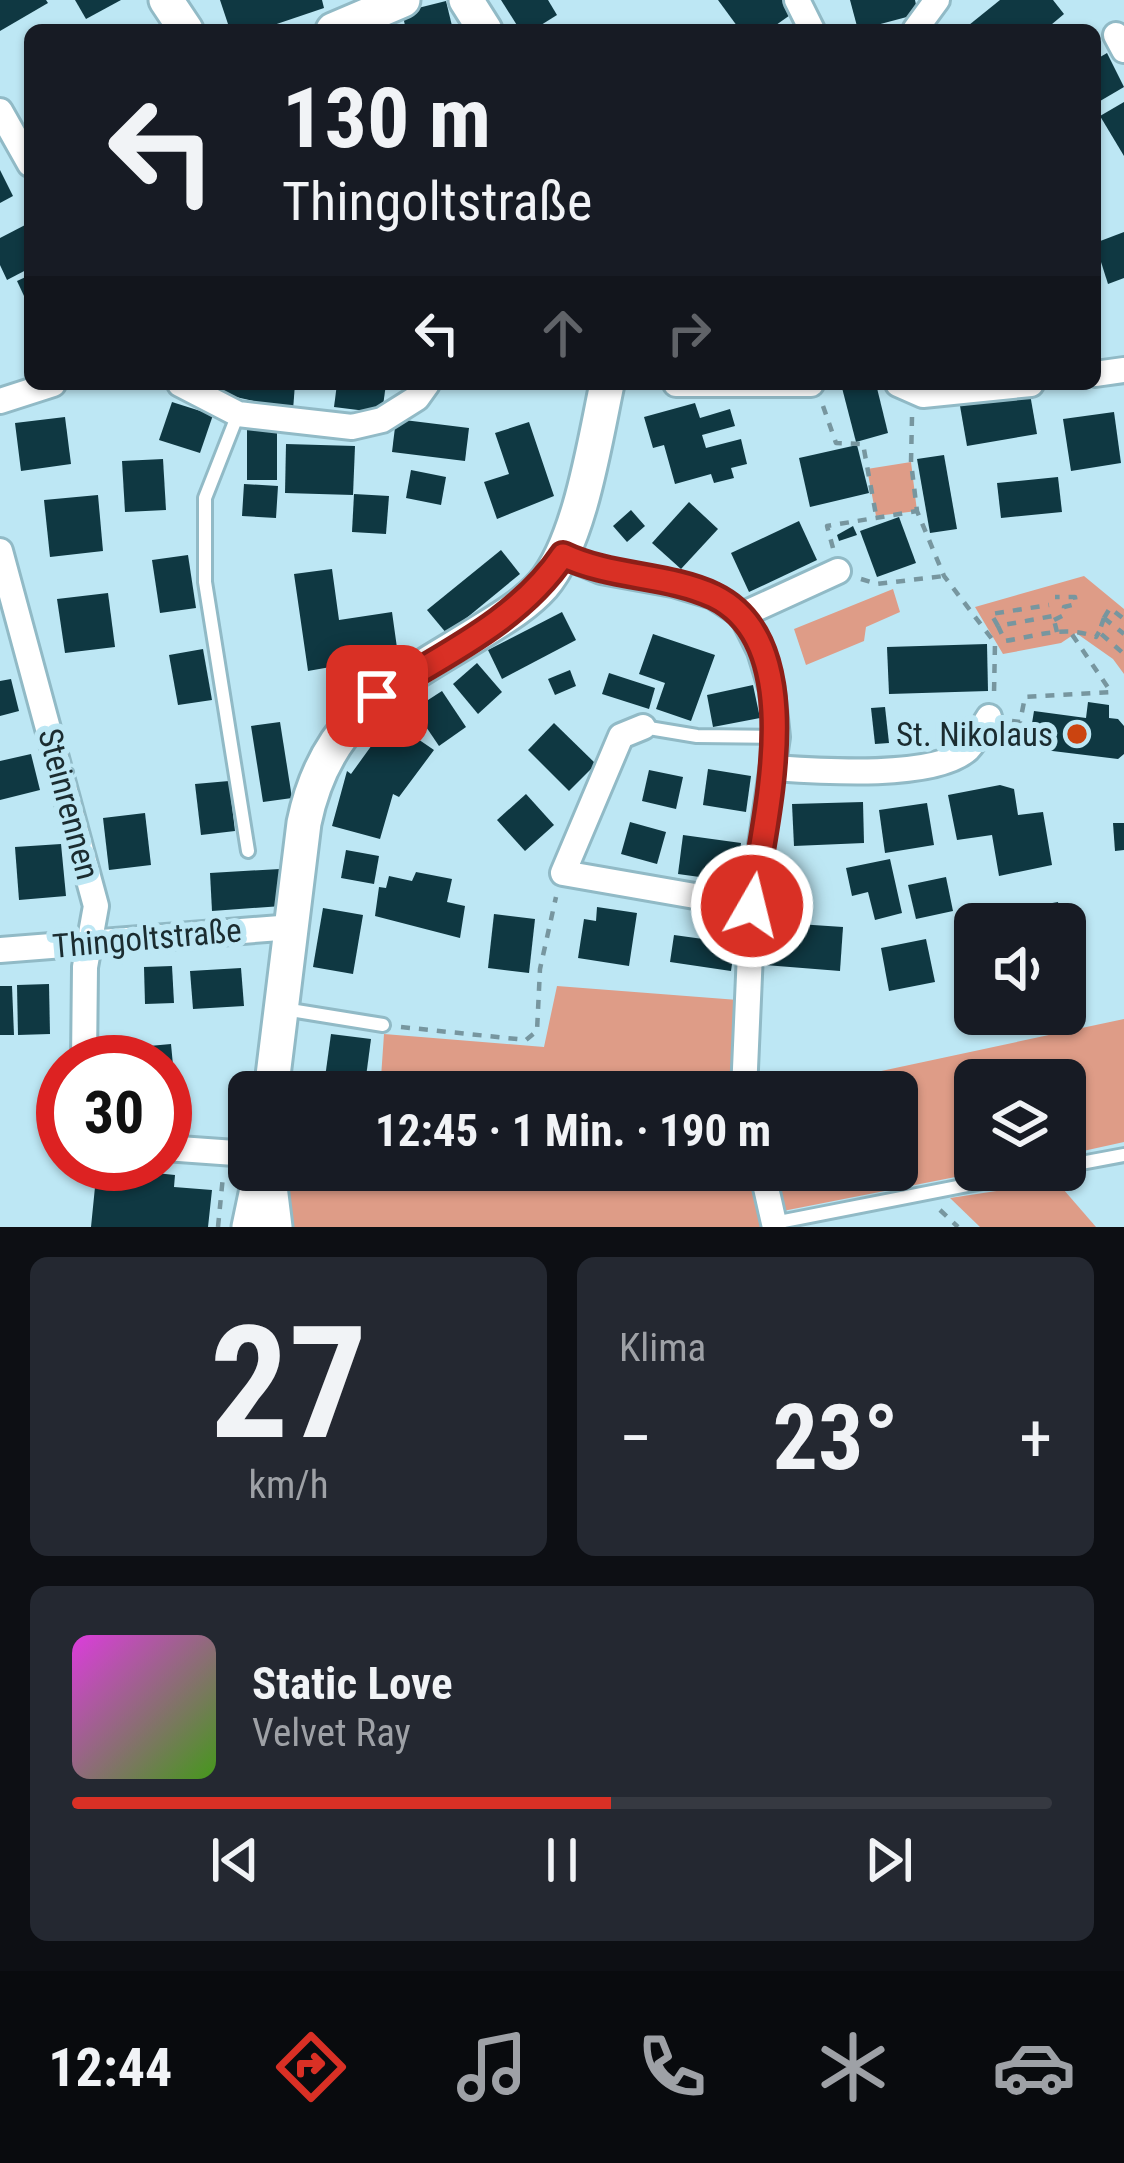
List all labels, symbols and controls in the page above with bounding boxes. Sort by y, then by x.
text: 130 m [282,69,491,168]
icon: left [84,72,240,228]
text: Thingoltstraße [282,170,592,233]
icon: left [404,300,470,366]
icon: ahead [530,300,596,366]
icon: right [656,300,722,366]
pin [326,645,428,747]
icon: arrive [344,663,410,729]
place label: St. Nikolaus [896,715,1053,754]
marker: St. Nikolaus [1064,721,1090,747]
street label: Steinrennen [30,724,108,884]
position arrow [689,843,815,969]
map controls [954,903,1086,1191]
button: sound [954,903,1086,1035]
street label: Thingoltstraße [51,910,243,966]
speed limit sign: 30 [36,1035,192,1191]
button: layers [954,1059,1086,1191]
text: 12:45 · 1 Min. · 190 m [375,1104,771,1157]
text: 27 [210,1292,367,1475]
text: Klima [619,1325,706,1371]
text: 23° [773,1386,899,1491]
text: − [619,1400,652,1477]
text: + [1019,1400,1052,1477]
text: km/h [248,1462,329,1508]
text: Static Love [252,1657,453,1710]
text: Velvet Ray [252,1710,411,1756]
icon: previous [202,1827,268,1893]
icon: pause [529,1827,595,1893]
icon: next [856,1827,922,1893]
icon: directions [269,2025,353,2109]
icon: music [450,2025,534,2109]
icon: phone [630,2025,714,2109]
icon: climate [811,2025,895,2109]
icon: car [992,2025,1076,2109]
text: 12:44 [48,2036,172,2099]

